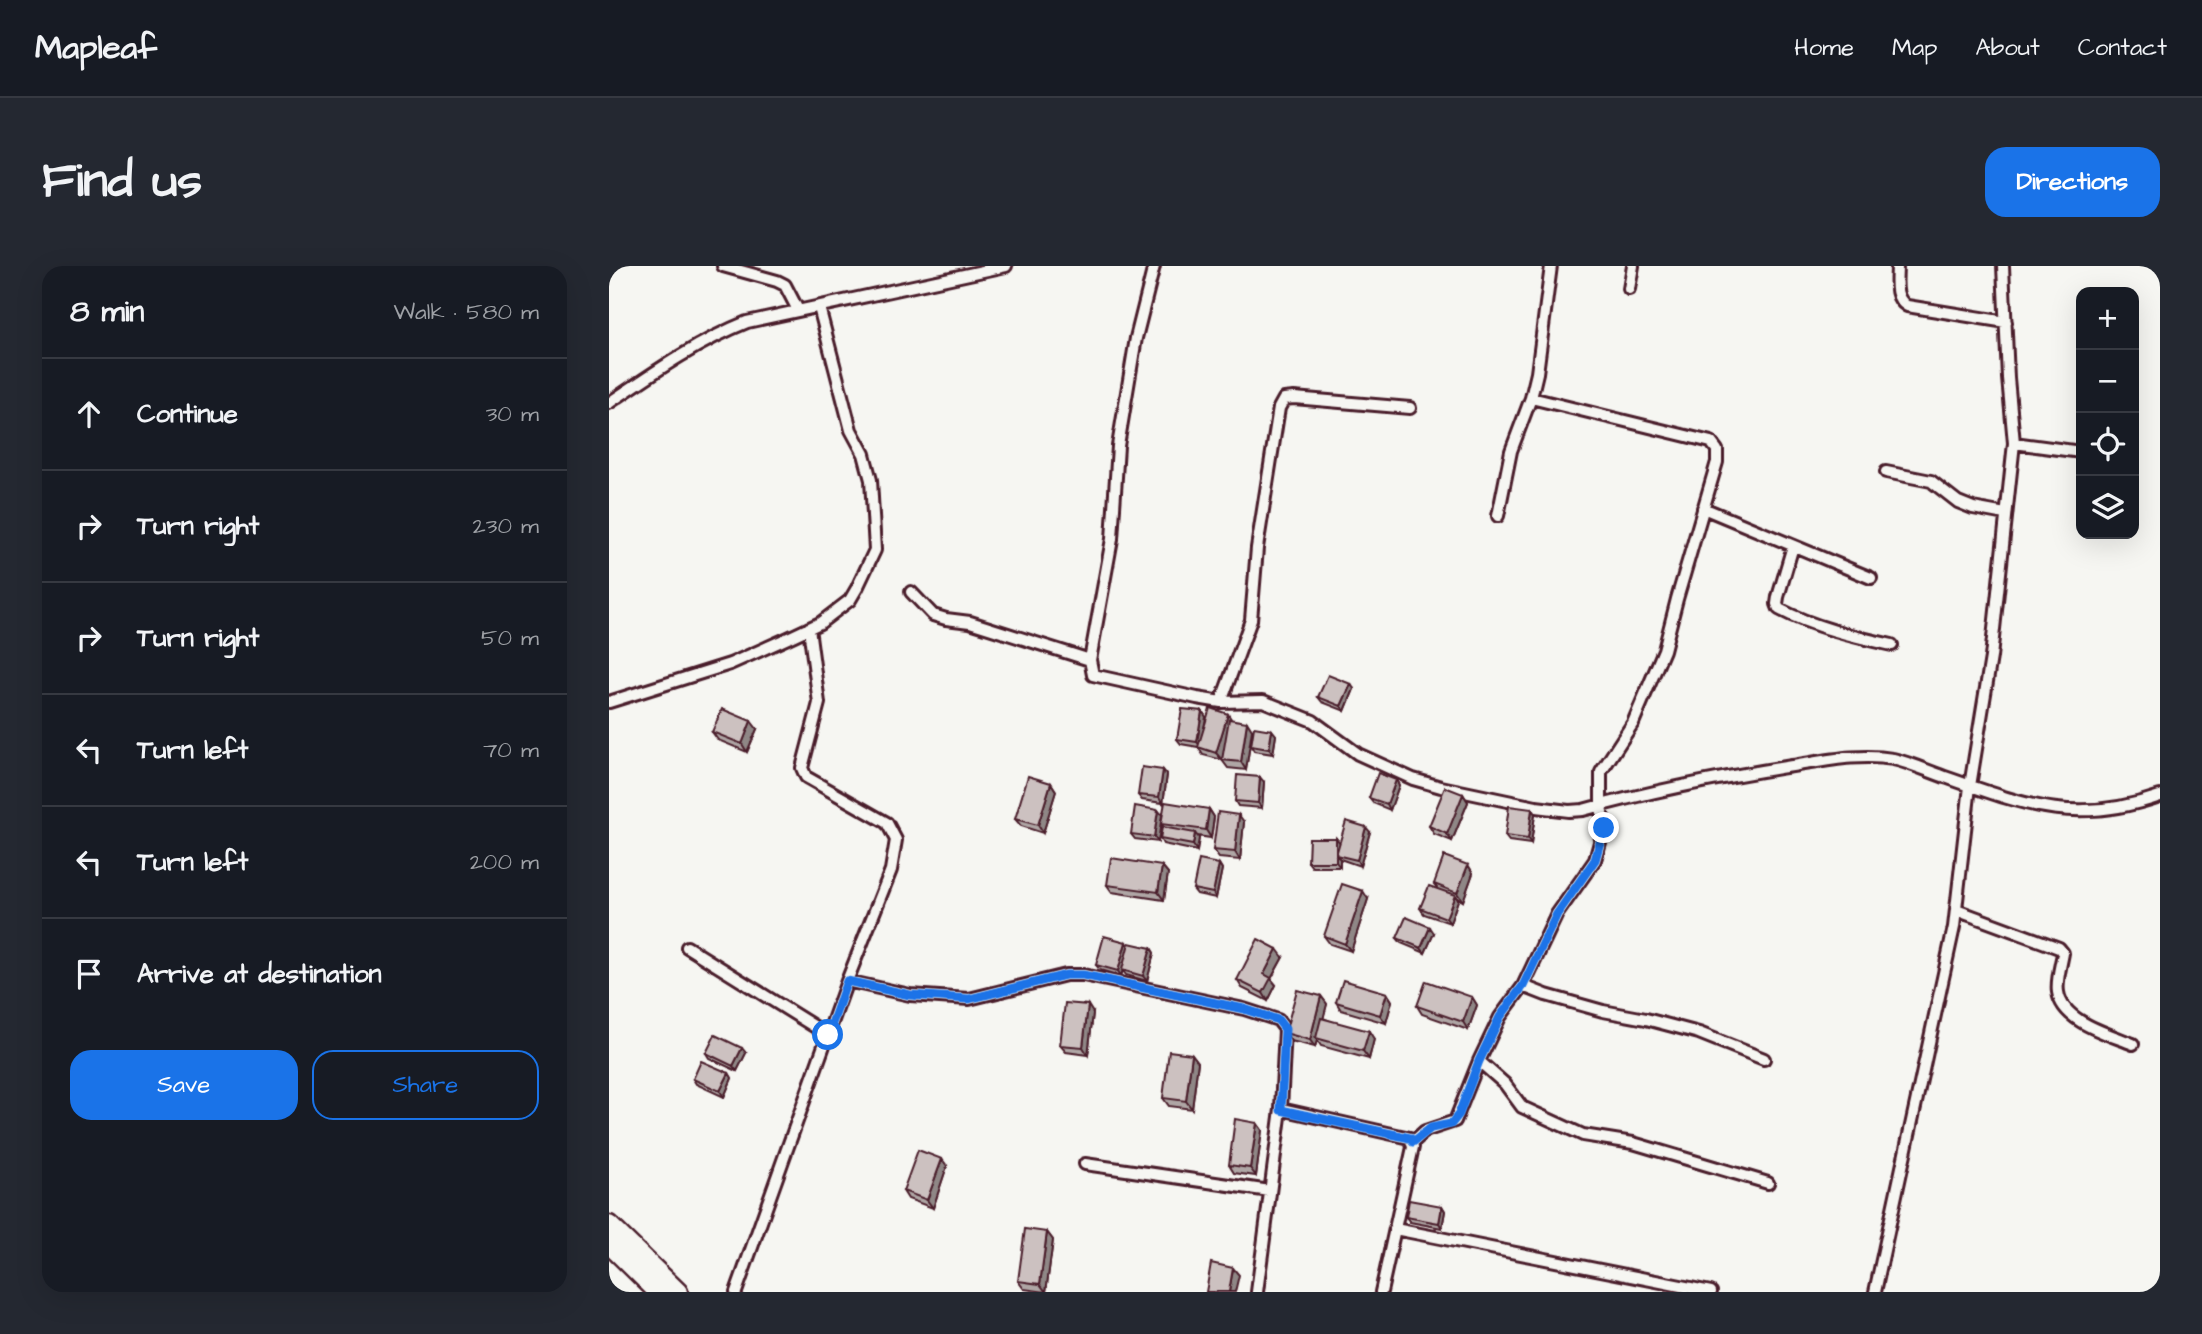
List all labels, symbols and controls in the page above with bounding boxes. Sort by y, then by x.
text: Mapleaf [35,25,157,71]
text: Home [1794,31,1854,65]
text: Map [1892,31,1937,65]
text: About [1975,31,2040,65]
text: Contact [2078,31,2167,65]
button: Directions [1985,147,2160,217]
text: Find us [42,148,202,216]
map controls [2076,287,2139,539]
button: + [2076,287,2139,350]
text: 8 min [70,291,144,333]
text: Walk · 580 m [393,296,539,328]
button: − [2076,350,2139,413]
icon: ahead [70,395,108,433]
text: Continue [137,396,238,432]
text: 30 m [486,398,539,430]
button: locate [2076,413,2139,476]
button: layers [2076,476,2139,539]
icon: right [70,507,108,545]
text: Turn right [137,508,259,544]
text: 230 m [473,510,539,542]
icon: right [70,619,108,657]
text: Turn right [137,620,259,656]
text: 50 m [481,622,539,654]
icon: left [70,731,108,769]
text: Turn left [137,732,248,768]
text: 70 m [483,734,539,766]
route end [1588,812,1619,843]
icon: left [70,843,108,881]
text: Turn left [137,844,248,880]
text: 200 m [470,846,539,878]
icon: arrive [70,955,108,993]
text: Arrive at destination [137,956,382,992]
route start [812,1019,843,1050]
button: Save [70,1050,298,1120]
button: Share [312,1050,539,1120]

